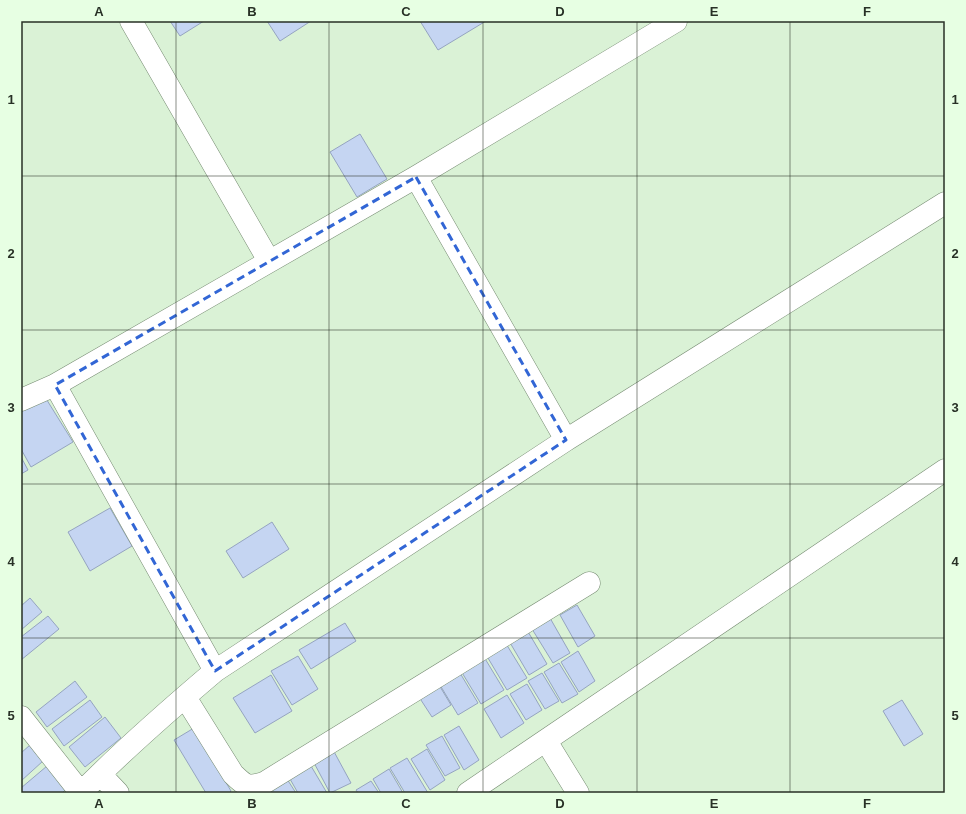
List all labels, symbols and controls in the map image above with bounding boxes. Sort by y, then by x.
text: A [94,4,104,19]
text: B [247,4,257,19]
text: C [401,4,411,19]
text: D [555,4,565,19]
text: E [710,4,719,19]
text: F [863,4,871,19]
text: 1 [7,92,15,107]
text: 1 [951,92,959,107]
text: 2 [7,246,15,261]
text: 2 [951,246,959,261]
text: 3 [7,400,15,415]
text: 3 [951,400,959,415]
text: 4 [7,554,15,569]
text: 4 [951,554,959,569]
text: 5 [7,708,15,723]
text: 5 [951,708,959,723]
text: A [94,796,104,811]
text: B [247,796,257,811]
text: C [401,796,411,811]
text: D [555,796,565,811]
text: E [710,796,719,811]
text: F [863,796,871,811]

